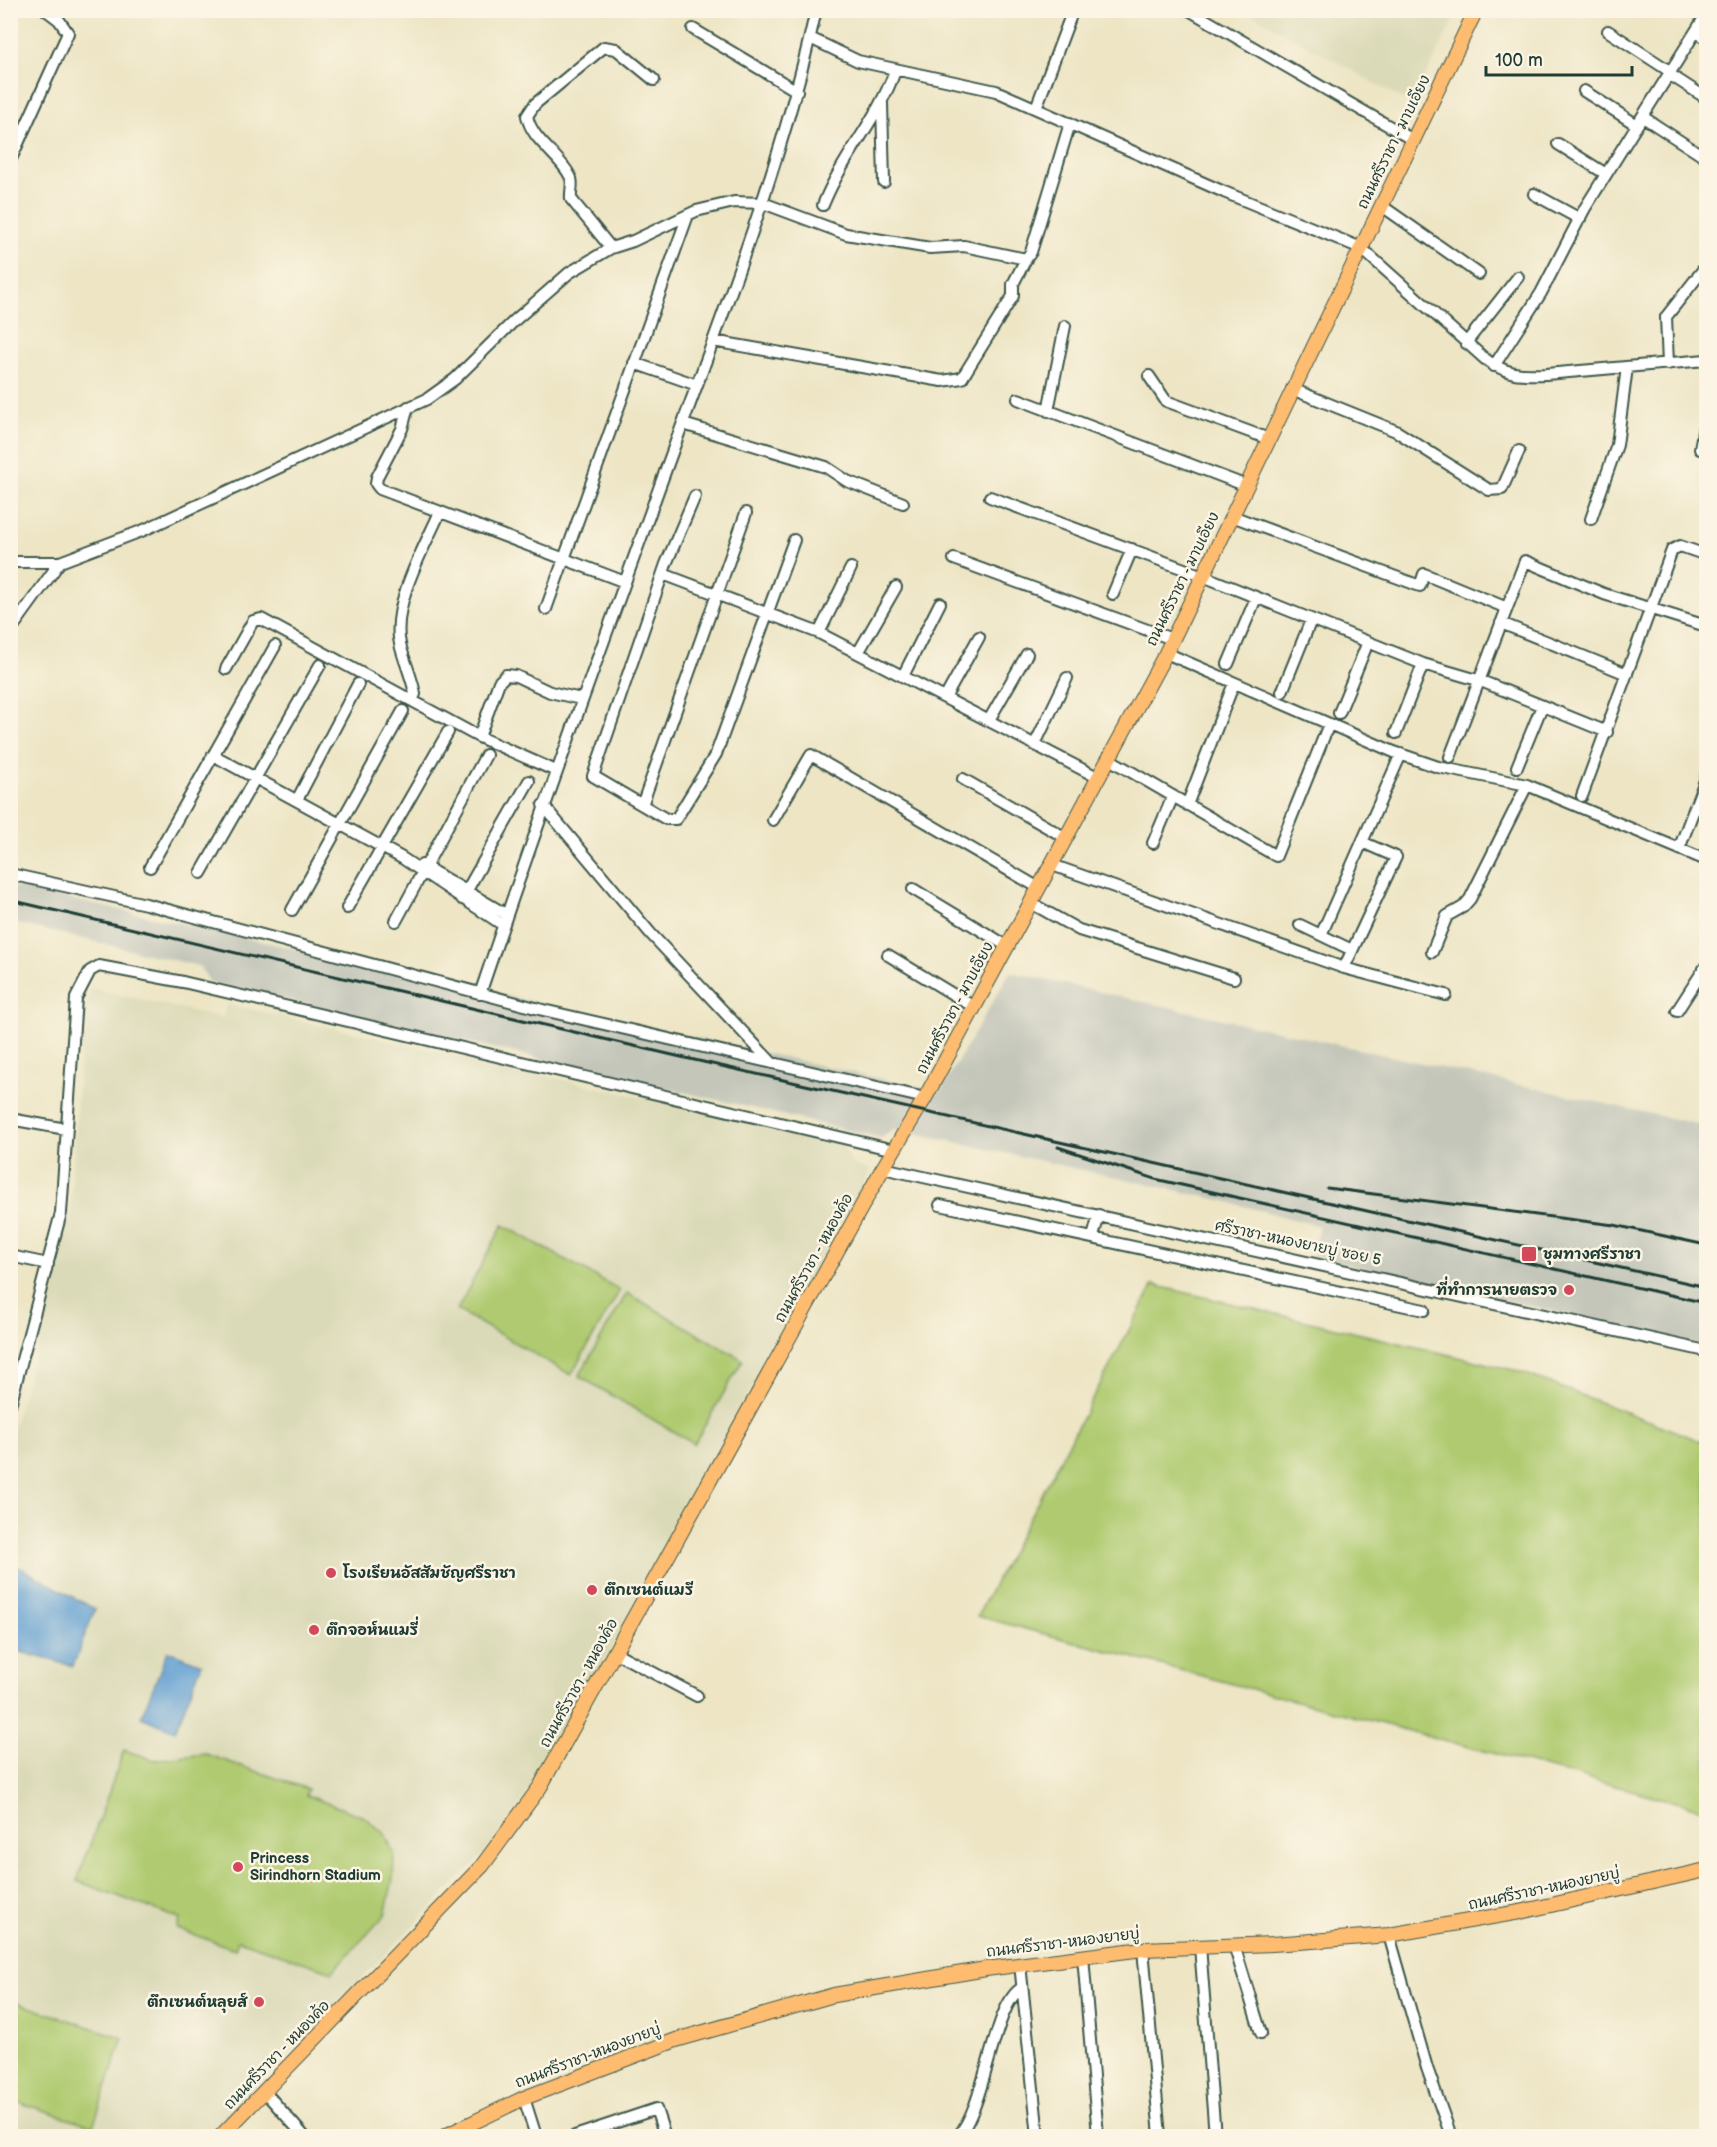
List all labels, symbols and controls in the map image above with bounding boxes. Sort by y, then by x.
scale bar [1486,39,1632,77]
text: 100 m [1495,50,1543,71]
street label: ถนนศรีราชา - มาบเอียง [1353,72,1435,212]
street label: ถนนศรีราชา - มาบเอียง [1142,509,1224,649]
street label: ถนนศรีราชา - มาบเอียง [912,939,998,1077]
street label: ถนนศรีราชา - หนองค้อ [770,1190,857,1326]
street label: ศรีราชา-หนองยายบู่ ซอย 5 [1213,1215,1383,1271]
place label: ชุมทางศรีราชา [1543,1244,1641,1265]
marker: ชุมทางศรีราชา [1520,1245,1538,1263]
place label: ที่ทำการนายตรวจ [1436,1276,1557,1300]
marker: ที่ทำการนายตรวจ [1562,1283,1576,1297]
place label: โรงเรียนอัสสัมชัญศรีราชา [342,1563,516,1583]
marker: โรงเรียนอัสสัมชัญศรีราชา [324,1566,338,1580]
place label: ตึกเซนต์แมรี [604,1580,693,1600]
marker: ตึกเซนต์แมรี [585,1583,599,1597]
street label: ถนนศรีราชา - หนองค้อ [535,1615,622,1751]
place label: ตึกจอห์นแมรี่ [326,1616,419,1640]
marker: ตึกจอห์นแมรี่ [307,1623,321,1637]
place label: Princess Sirindhorn Stadium [250,1849,381,1885]
marker: Princess Sirindhorn Stadium [231,1860,245,1874]
street label: ถนนศรีราชา-หนองยายบู่ [1466,1863,1622,1915]
street label: ถนนศรีราชา-หนองยายบู่ [985,1923,1141,1963]
place label: ตึกเซนต์หลุยส์ [147,1992,248,2013]
marker: ตึกเซนต์หลุยส์ [252,1995,266,2009]
street label: ถนนศรีราชา - หนองค้อ [219,1996,334,2114]
street label: ถนนศรีราชา-หนองยายบู่ [512,2019,664,2093]

